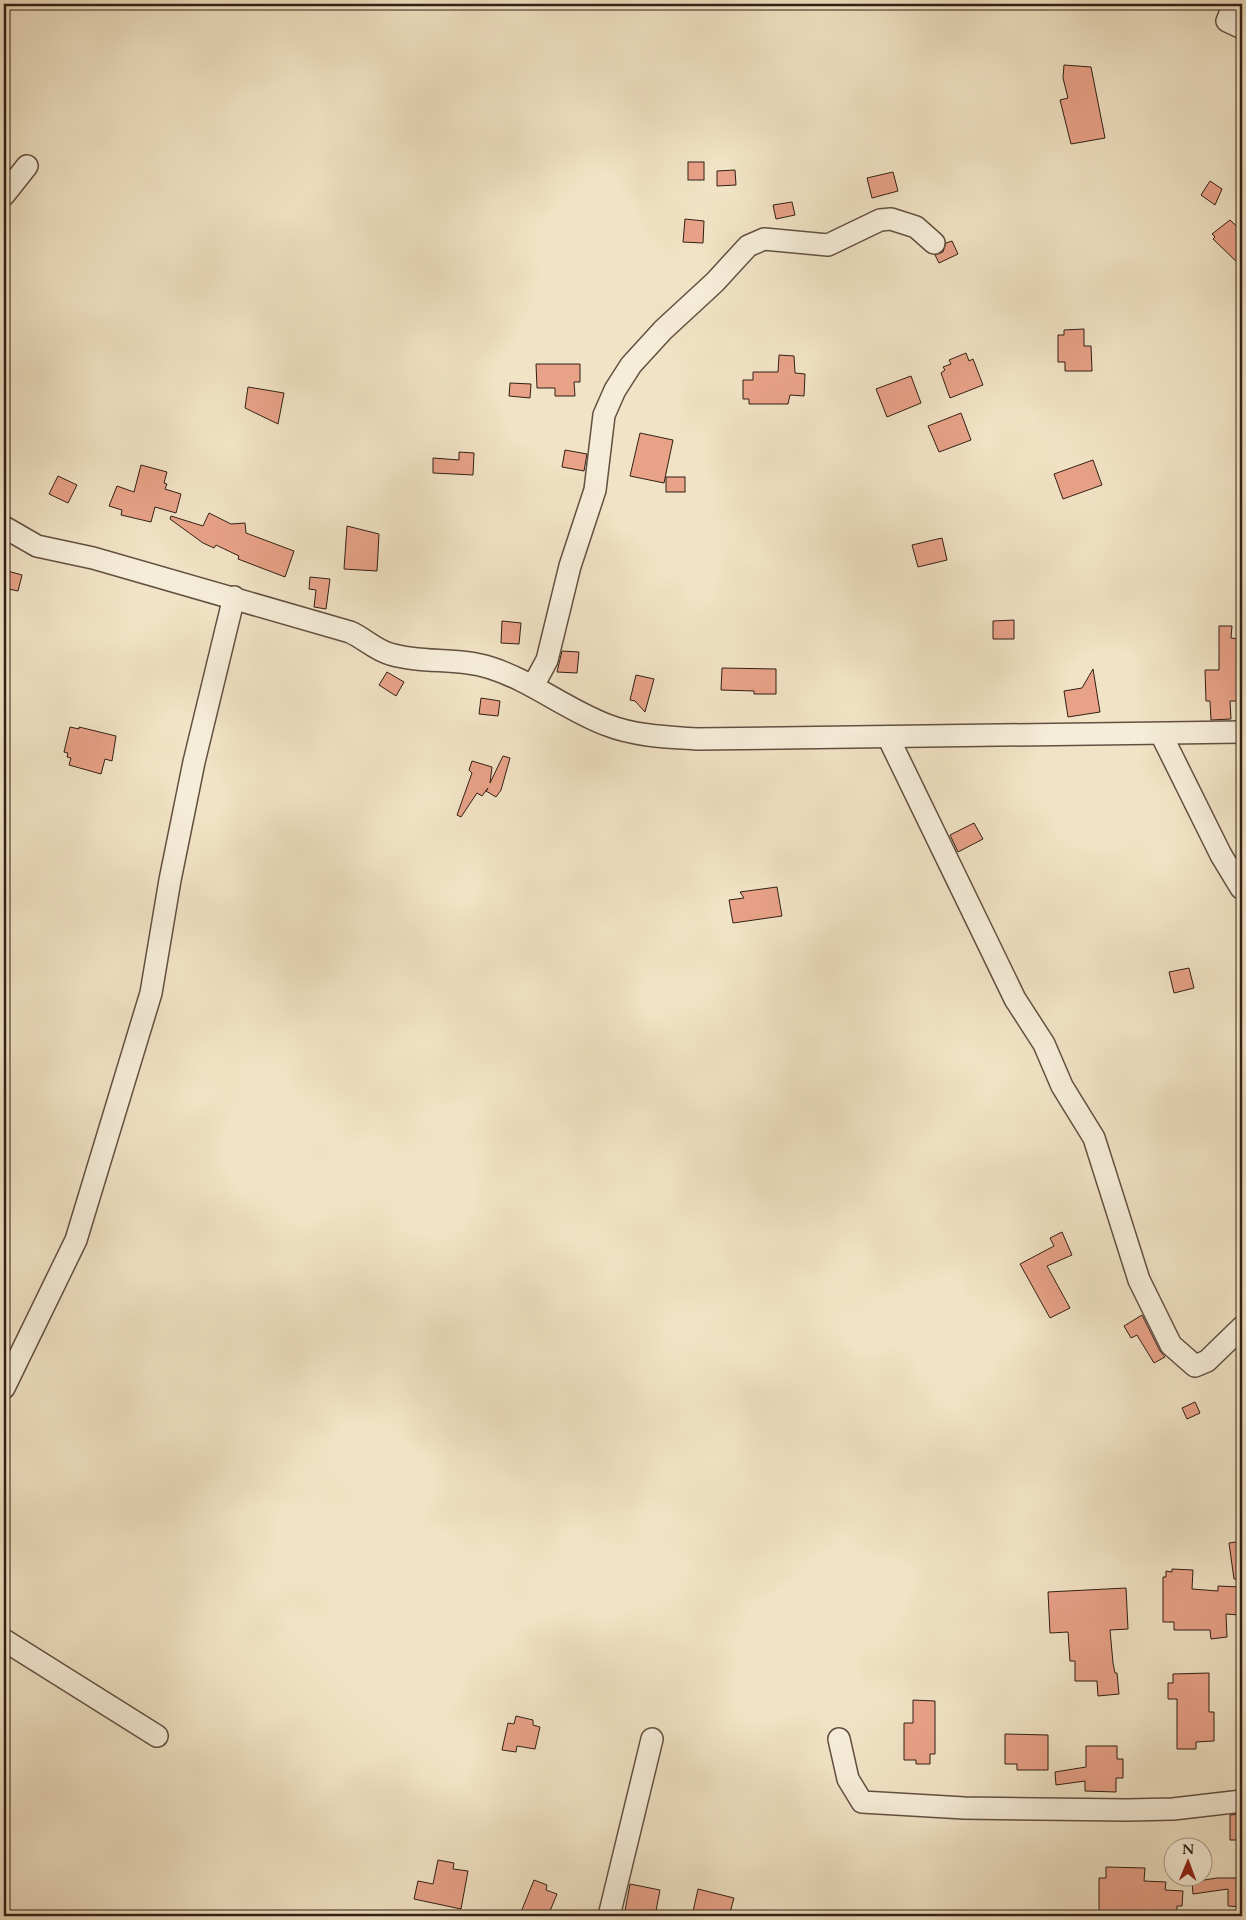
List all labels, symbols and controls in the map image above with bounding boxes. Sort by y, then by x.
north arrow [1164,1838,1214,1888]
text: N [1182,1840,1194,1859]

